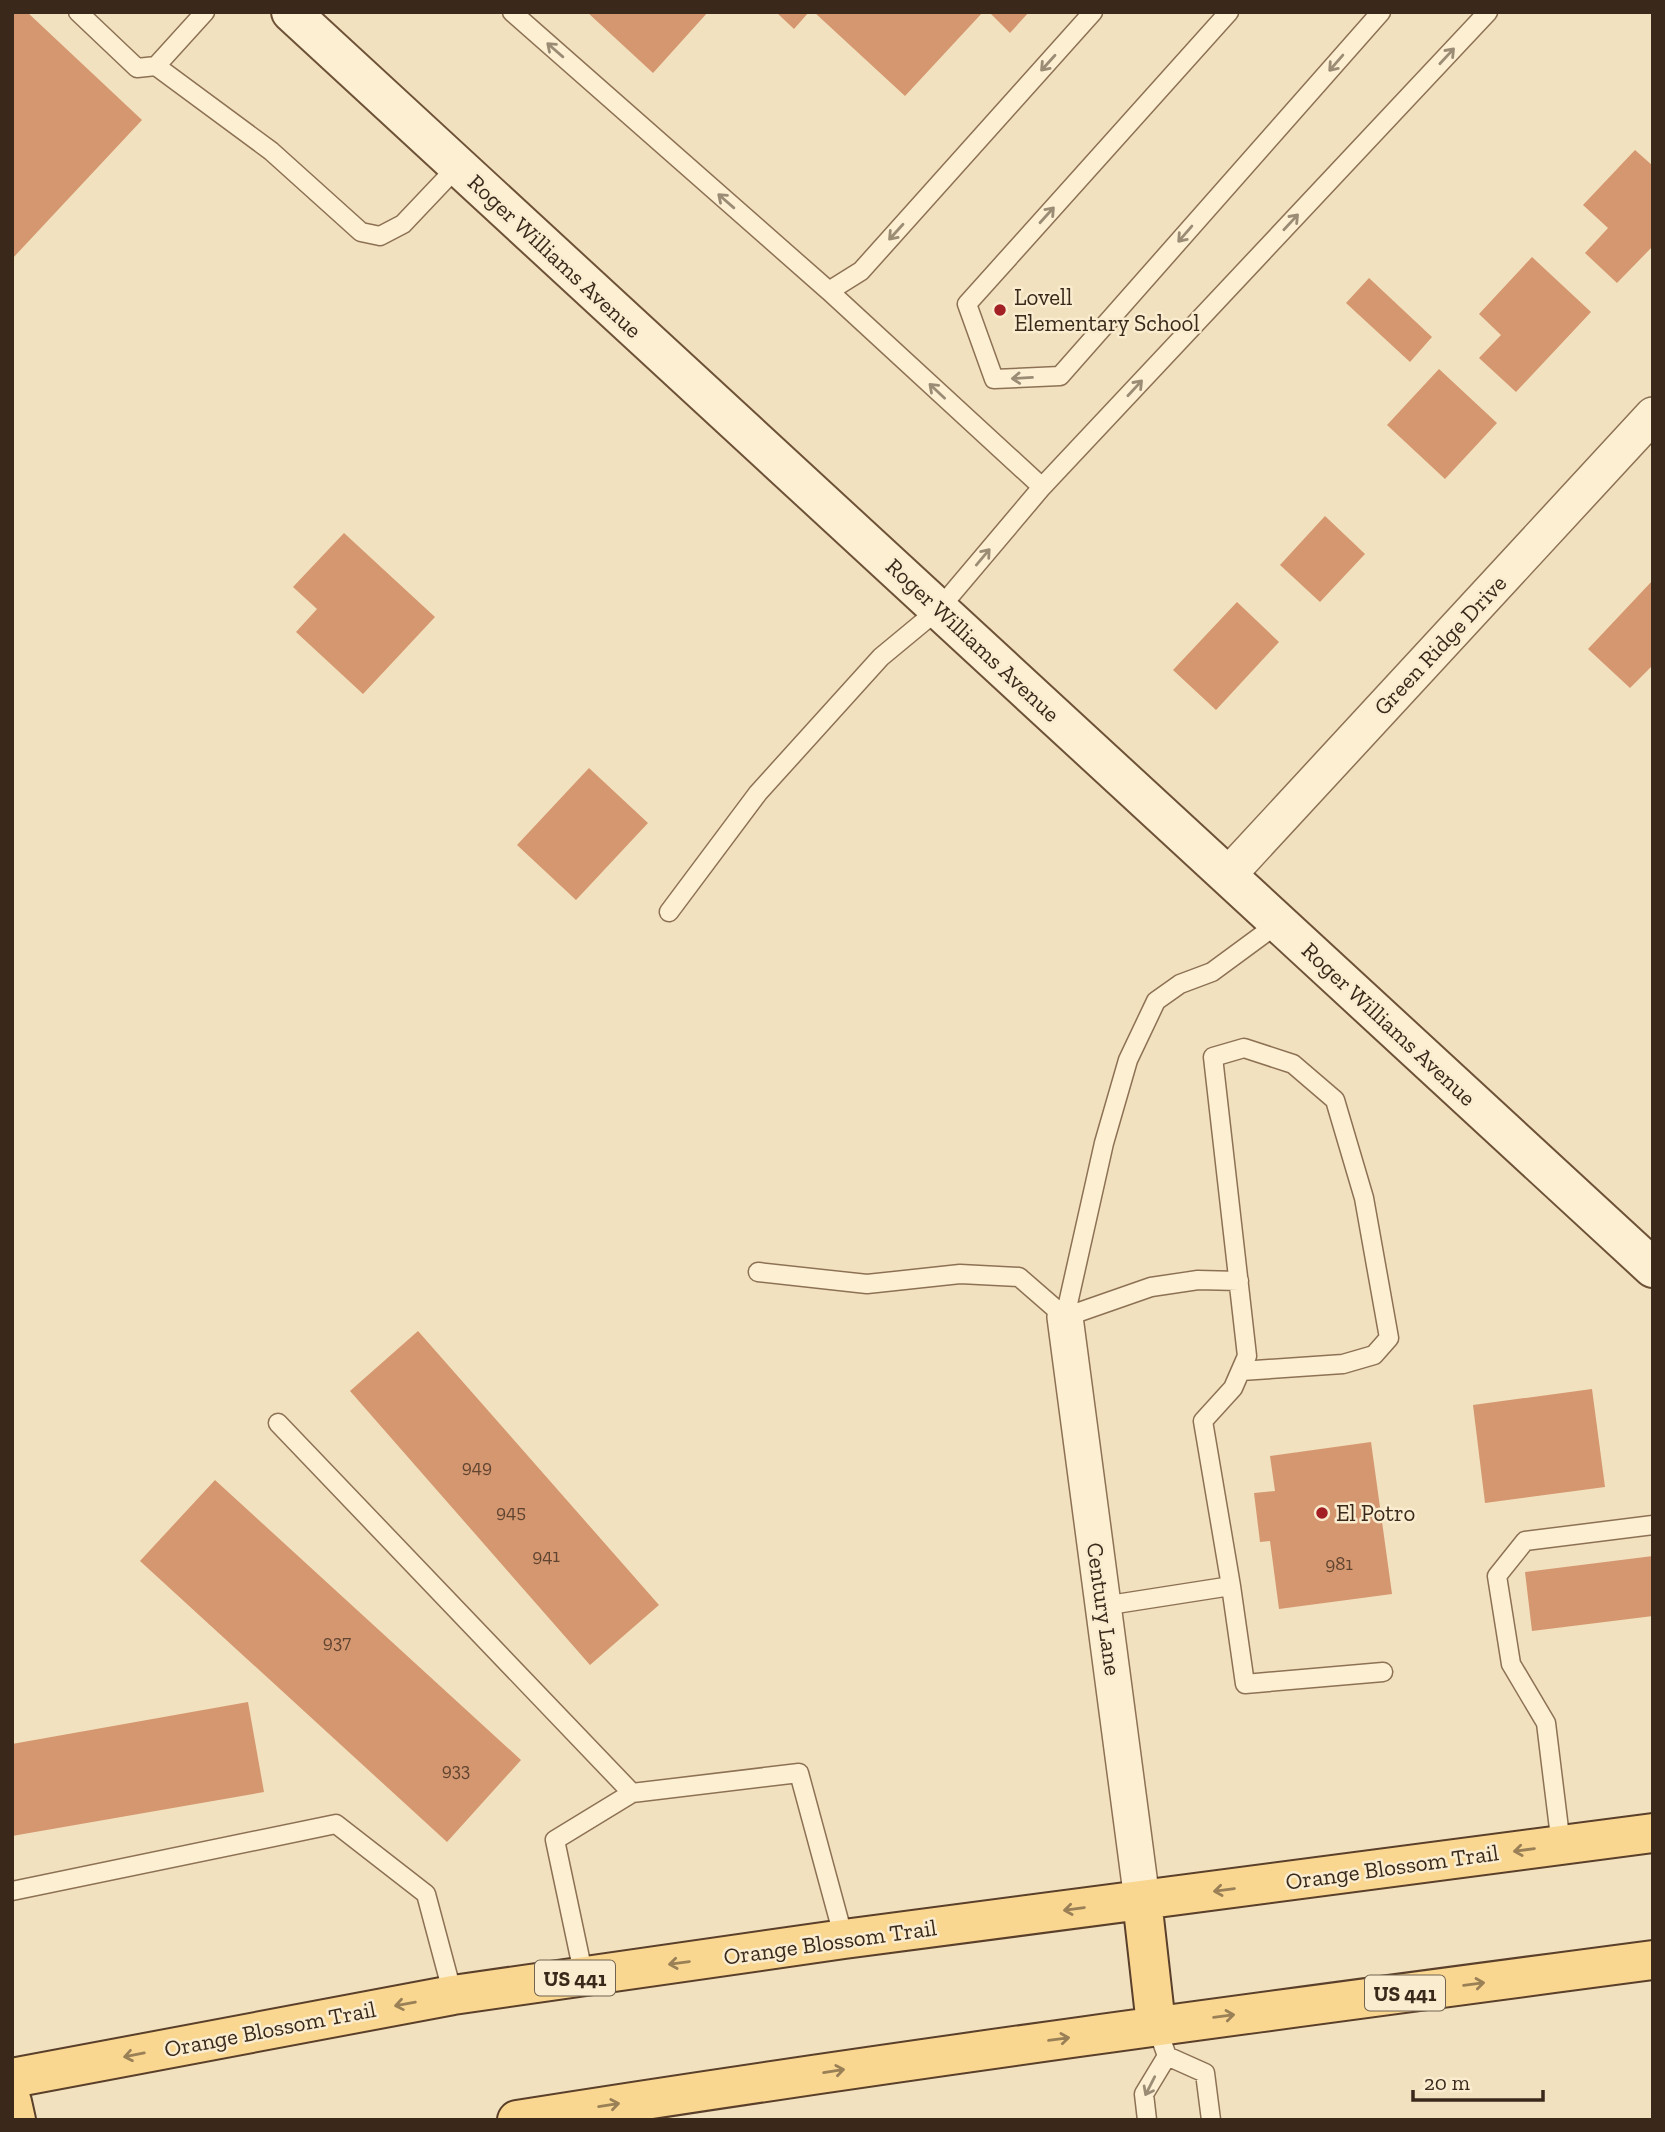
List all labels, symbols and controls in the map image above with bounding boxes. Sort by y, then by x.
one-way arrow [546,42,564,58]
one-way arrow [1439,47,1455,65]
one-way arrow [1040,54,1056,72]
one-way arrow [1328,54,1344,72]
street label: Roger Williams Avenue [462,168,648,344]
one-way arrow [718,192,735,209]
one-way arrow [1039,206,1055,224]
one-way arrow [1283,214,1300,231]
one-way arrow [888,223,904,241]
one-way arrow [1177,225,1193,243]
place label: Lovell Elementary School [1014,283,1200,337]
marker: Lovell Elementary School [992,302,1008,318]
one-way arrow [1010,371,1033,384]
one-way arrow [1127,380,1144,397]
one-way arrow [929,383,946,400]
one-way arrow [975,548,991,566]
street label: Roger Williams Avenue [880,552,1066,728]
street label: Green Ridge Drive [1368,569,1512,721]
street label: Roger Williams Avenue [1296,936,1482,1112]
house number: 949 [462,1455,492,1478]
place label: El Potro [1336,1499,1415,1527]
house number: 945 [496,1500,526,1523]
marker: El Potro [1314,1505,1330,1521]
street label: Century Lane [1081,1541,1127,1677]
house number: 941 [532,1544,560,1567]
house number: 981 [1325,1552,1353,1575]
house number: 937 [323,1630,351,1653]
house number: 933 [442,1758,470,1781]
street label: Orange Blossom Trail [1284,1838,1500,1896]
one-way arrow [1513,1843,1536,1856]
one-way arrow [1213,1883,1236,1896]
one-way arrow [1063,1903,1086,1916]
street label: Orange Blossom Trail [722,1913,938,1971]
one-way arrow [668,1957,691,1970]
road number: US 441 [535,1960,615,1996]
road number: US 441 [1365,1976,1445,2010]
one-way arrow [1462,1977,1485,1990]
street label: Orange Blossom Trail [162,1995,378,2063]
one-way arrow [394,1997,417,2011]
one-way arrow [1212,2010,1235,2023]
one-way arrow [1047,2032,1070,2045]
one-way arrow [123,2049,146,2062]
scale bar [1413,2058,1542,2102]
one-way arrow [822,2064,844,2077]
text: 20 m [1424,2070,1470,2095]
one-way arrow [1142,2076,1156,2096]
one-way arrow [597,2099,619,2112]

